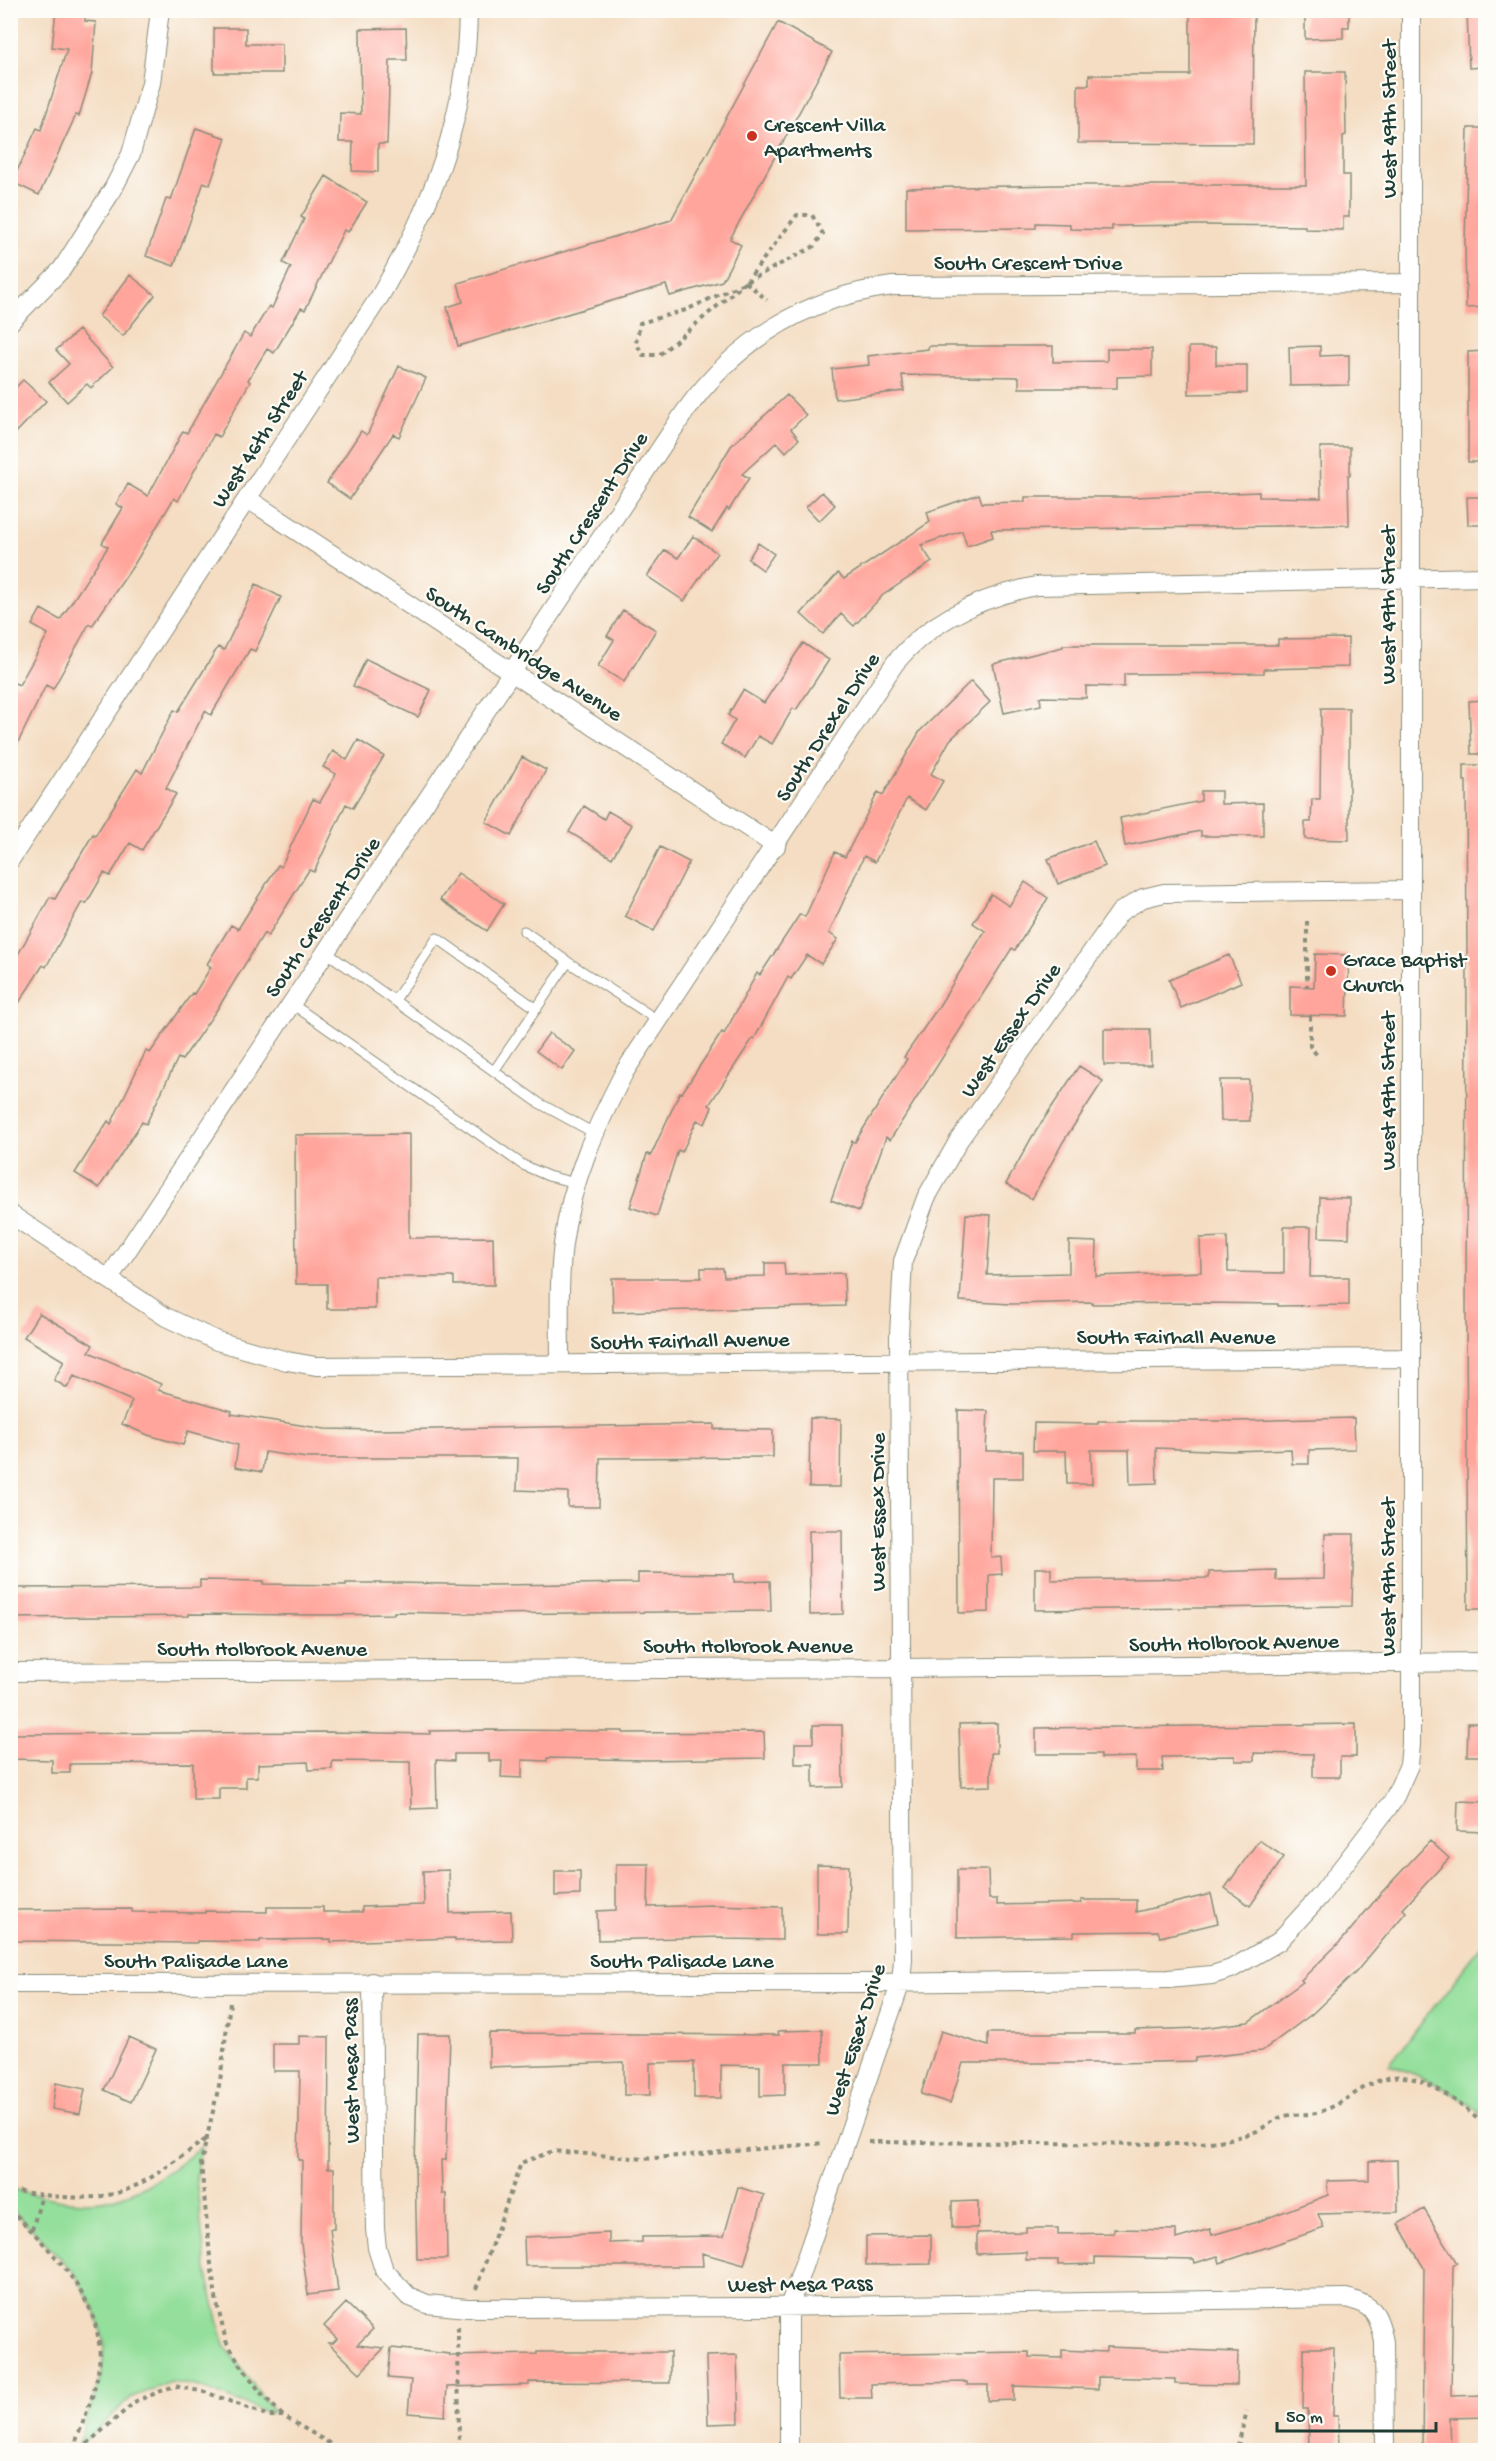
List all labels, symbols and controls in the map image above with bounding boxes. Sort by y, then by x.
street label: West 49th Street [1378,38,1404,198]
place label: Crescent Villa Apartments [764,114,886,165]
marker: Crescent Villa Apartments [745,129,759,143]
street label: South Crescent Drive [934,252,1123,278]
street label: West 46th Street [207,365,317,514]
street label: South Crescent Drive [531,427,656,600]
street label: West 49th Street [1377,524,1403,684]
street label: South Cambridge Avenue [419,582,627,729]
street label: South Drexel Drive [772,648,888,808]
street label: South Crescent Drive [261,832,388,1004]
place label: Grace Baptist Church [1343,949,1468,1000]
street label: West Essex Drive [956,958,1069,1104]
marker: Grace Baptist Church [1324,964,1338,978]
street label: West 49th Street [1377,1010,1403,1170]
street label: South Fairhall Avenue [1076,1326,1276,1352]
street label: South Fairhall Avenue [590,1328,790,1358]
street label: West Essex Drive [867,1432,893,1591]
street label: West 49th Street [1377,1496,1403,1656]
street label: South Holbrook Avenue [1129,1630,1340,1660]
street label: South Holbrook Avenue [643,1635,854,1661]
street label: South Holbrook Avenue [157,1638,368,1664]
street label: South Palisade Lane [104,1950,289,1976]
street label: South Palisade Lane [590,1950,775,1976]
street label: West Essex Drive [820,1960,894,2120]
street label: West Mesa Pass [339,1997,367,2144]
street label: West Mesa Pass [727,2272,874,2300]
scale bar [1277,2395,1436,2433]
text: 50 m [1286,2408,1323,2429]

